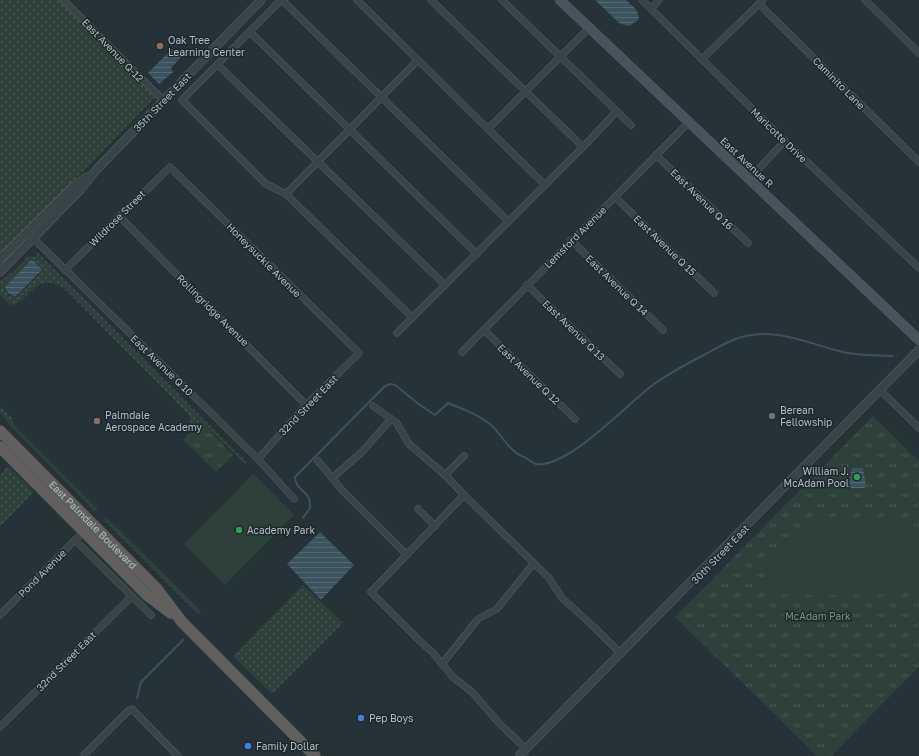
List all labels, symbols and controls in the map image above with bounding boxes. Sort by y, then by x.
street label: East Avenue Q-12 [80,16,146,84]
place label: Oak Tree Learning Center [168,34,245,58]
marker: Oak Tree Learning Center [155,41,165,51]
street label: Caminito Lane [810,54,868,112]
street label: 35th Street East [131,70,193,134]
street label: Maricotte Drive [748,105,810,165]
street label: East Avenue R [718,134,776,190]
street label: East Avenue Q 16 [668,166,736,232]
street label: Wildrose Street [86,187,148,249]
street label: Lemsford Avenue [541,203,609,271]
street label: East Avenue Q 15 [631,212,699,278]
street label: Honeysuckle Avenue [224,220,304,300]
street label: East Avenue Q 14 [583,252,651,318]
street label: Rollingridge Avenue [175,272,252,349]
street label: East Avenue Q 13 [540,297,608,363]
street label: East Avenue Q 10 [128,332,196,398]
street label: East Avenue Q 12 [495,341,563,407]
street label: 32nd Street East [276,372,340,438]
place label: Berean Fellowship [780,404,832,428]
place label: Palmdale Aerospace Academy [105,409,202,433]
marker: Berean Fellowship [767,411,777,421]
marker: Palmdale Aerospace Academy [92,416,102,426]
place label: William J. McAdam Pool [784,465,849,489]
marker: William J. McAdam Pool [852,472,862,482]
street label: East Palmdale Boulevard [47,478,139,571]
street label: 30th Street East [689,522,751,586]
place label: Academy Park [247,524,315,536]
marker: Academy Park [234,525,244,535]
street label: Pond Avenue [16,547,68,599]
park label: McAdam Park [785,610,851,622]
street label: 32nd Street East [34,629,98,693]
place label: Pep Boys [369,712,413,724]
marker: Pep Boys [356,713,366,723]
place label: Family Dollar [256,740,319,752]
marker: Family Dollar [243,741,253,751]

